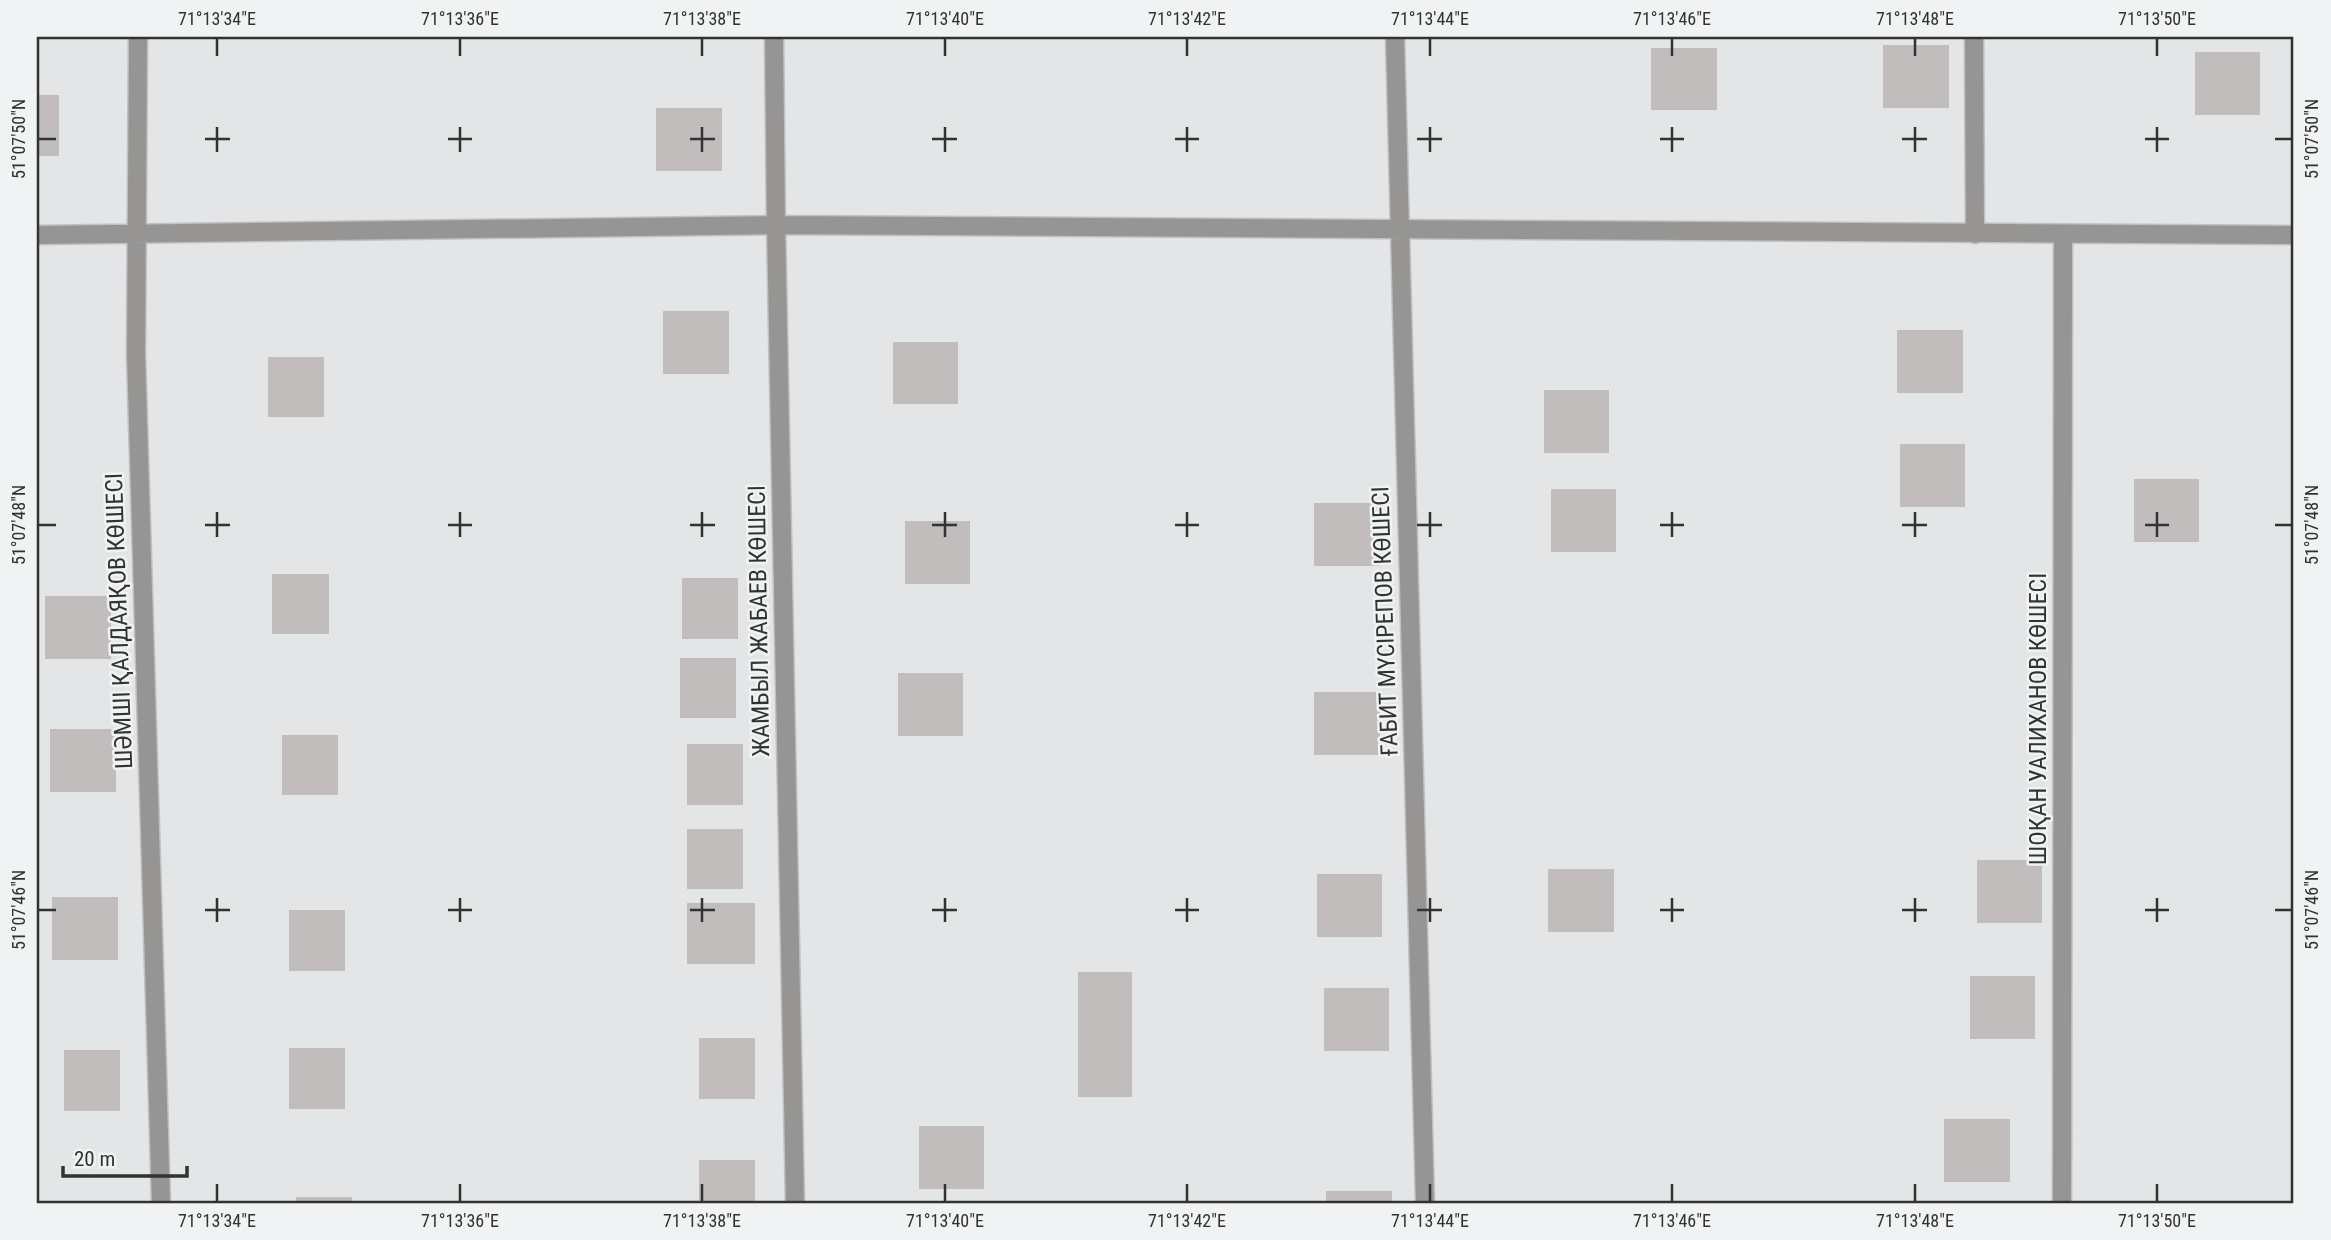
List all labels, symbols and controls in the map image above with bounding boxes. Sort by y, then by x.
text: 71°13'34"E [178,8,256,29]
text: 71°13'36"E [421,8,499,29]
text: 71°13'38"E [663,8,741,29]
text: 71°13'40"E [906,8,984,29]
text: 71°13'42"E [1148,8,1226,29]
text: 71°13'44"E [1391,8,1469,29]
text: 71°13'46"E [1633,8,1711,29]
text: 71°13'48"E [1876,8,1954,29]
text: 71°13'50"E [2118,8,2196,29]
text: 51°07'50"N [8,99,29,179]
text: 51°07'50"N [2301,99,2322,179]
street label: ШӘМШІ ҚАЛДАЯҚОВ КӨШЕСІ [100,472,138,770]
text: 51°07'48"N [8,485,29,565]
street label: ЖАМБЫЛ ЖАБАЕВ КӨШЕСІ [743,485,775,757]
text: 51°07'48"N [2301,485,2322,565]
street label: ҒАБИТ МҮСІРЕПОВ КӨШЕСІ [1366,486,1404,756]
street label: ШОҚАН УАЛИХАНОВ КӨШЕСІ [2024,573,2052,865]
text: 51°07'46"N [8,870,29,950]
text: 51°07'46"N [2301,870,2322,950]
scale bar [63,1135,187,1179]
text: 20 m [74,1147,115,1171]
text: 71°13'34"E [178,1210,256,1231]
text: 71°13'36"E [421,1210,499,1231]
text: 71°13'38"E [663,1210,741,1231]
text: 71°13'40"E [906,1210,984,1231]
text: 71°13'42"E [1148,1210,1226,1231]
text: 71°13'44"E [1391,1210,1469,1231]
text: 71°13'46"E [1633,1210,1711,1231]
text: 71°13'48"E [1876,1210,1954,1231]
text: 71°13'50"E [2118,1210,2196,1231]

